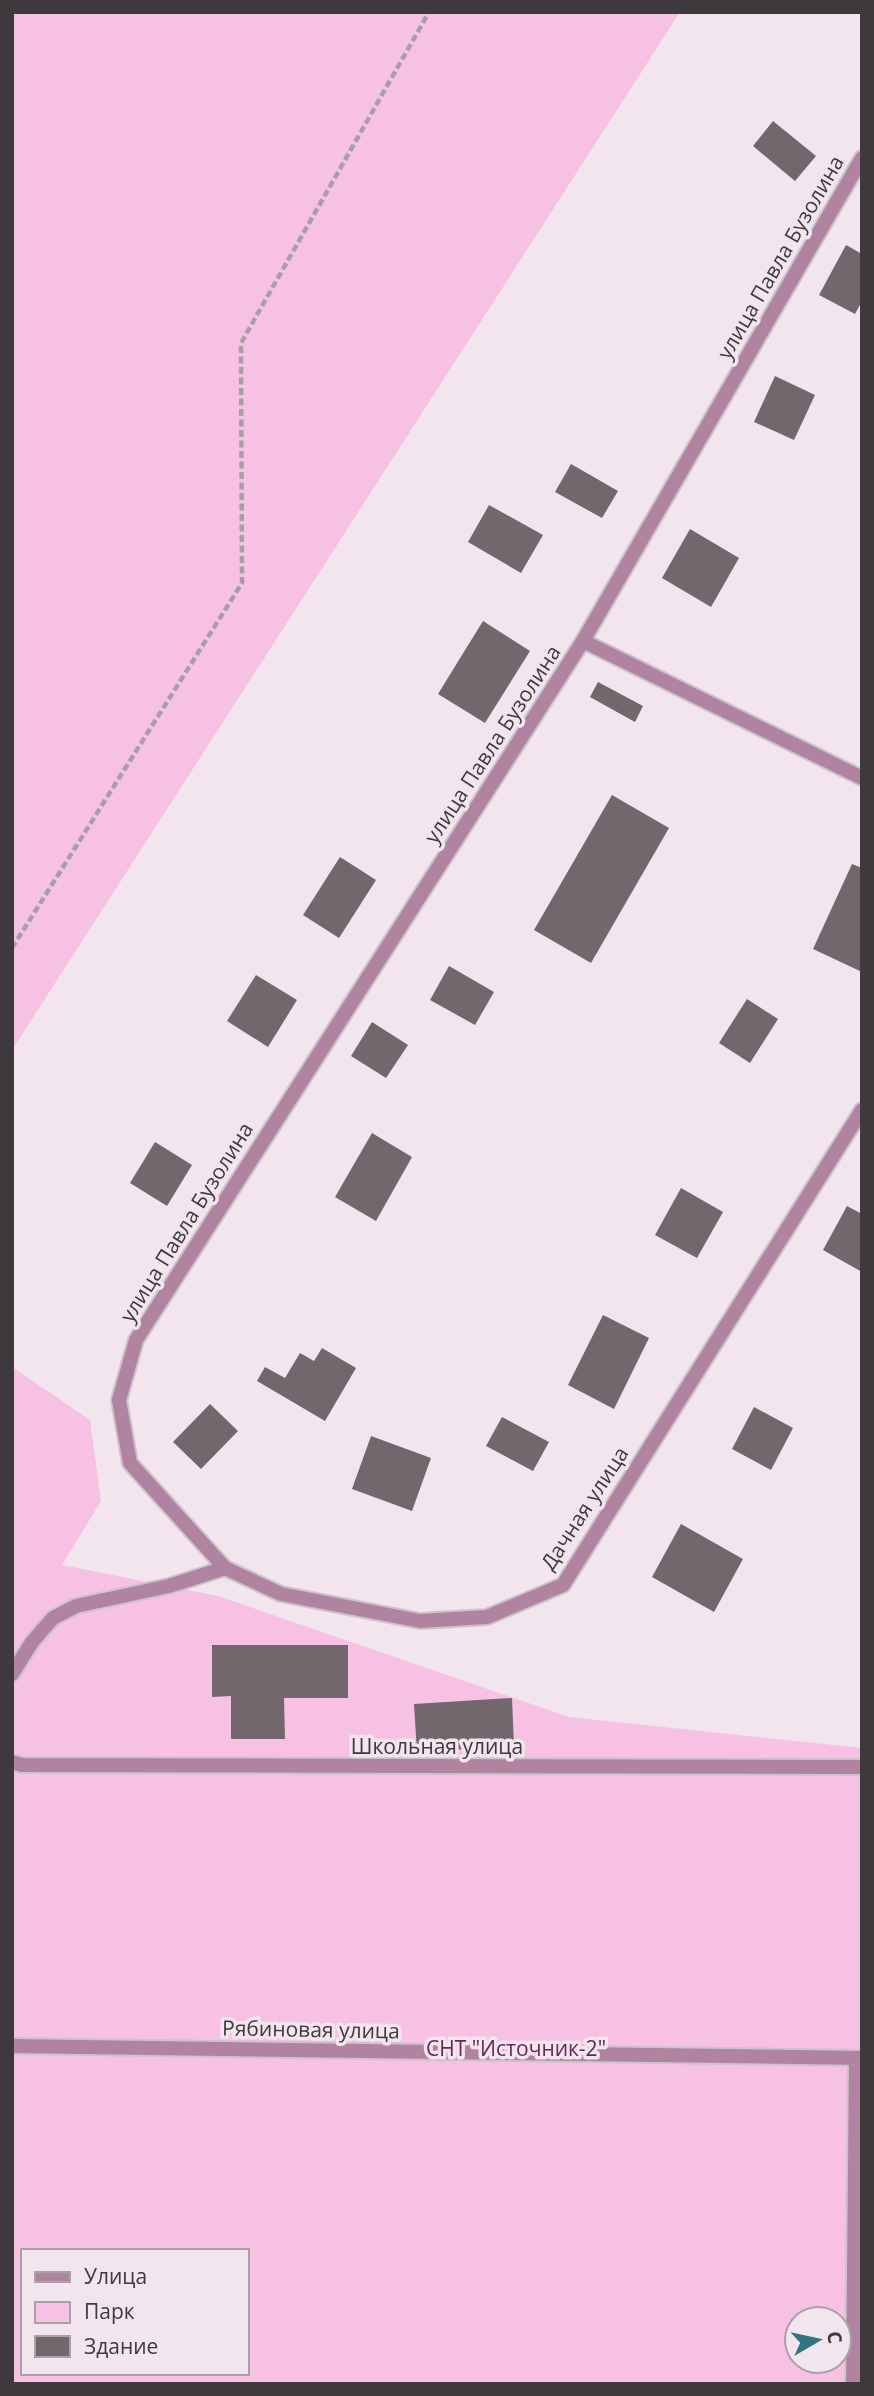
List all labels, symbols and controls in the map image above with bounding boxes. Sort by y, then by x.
street label: улица Павла Бузолина [710,150,850,364]
street label: улица Павла Бузолина [417,640,567,848]
street label: улица Павла Бузолина [113,1117,259,1327]
street label: Дачная улица [534,1441,634,1575]
street label: Школьная улица [351,1732,523,1760]
street label: Рябиновая улица [222,2013,400,2045]
park label: СНТ "Источник-2" [426,2034,606,2062]
legend [21,2249,248,2375]
text: Улица [84,2262,147,2290]
text: Парк [84,2297,135,2325]
north arrow [783,2305,853,2375]
text: С [821,2329,849,2345]
text: Здание [84,2332,158,2360]

